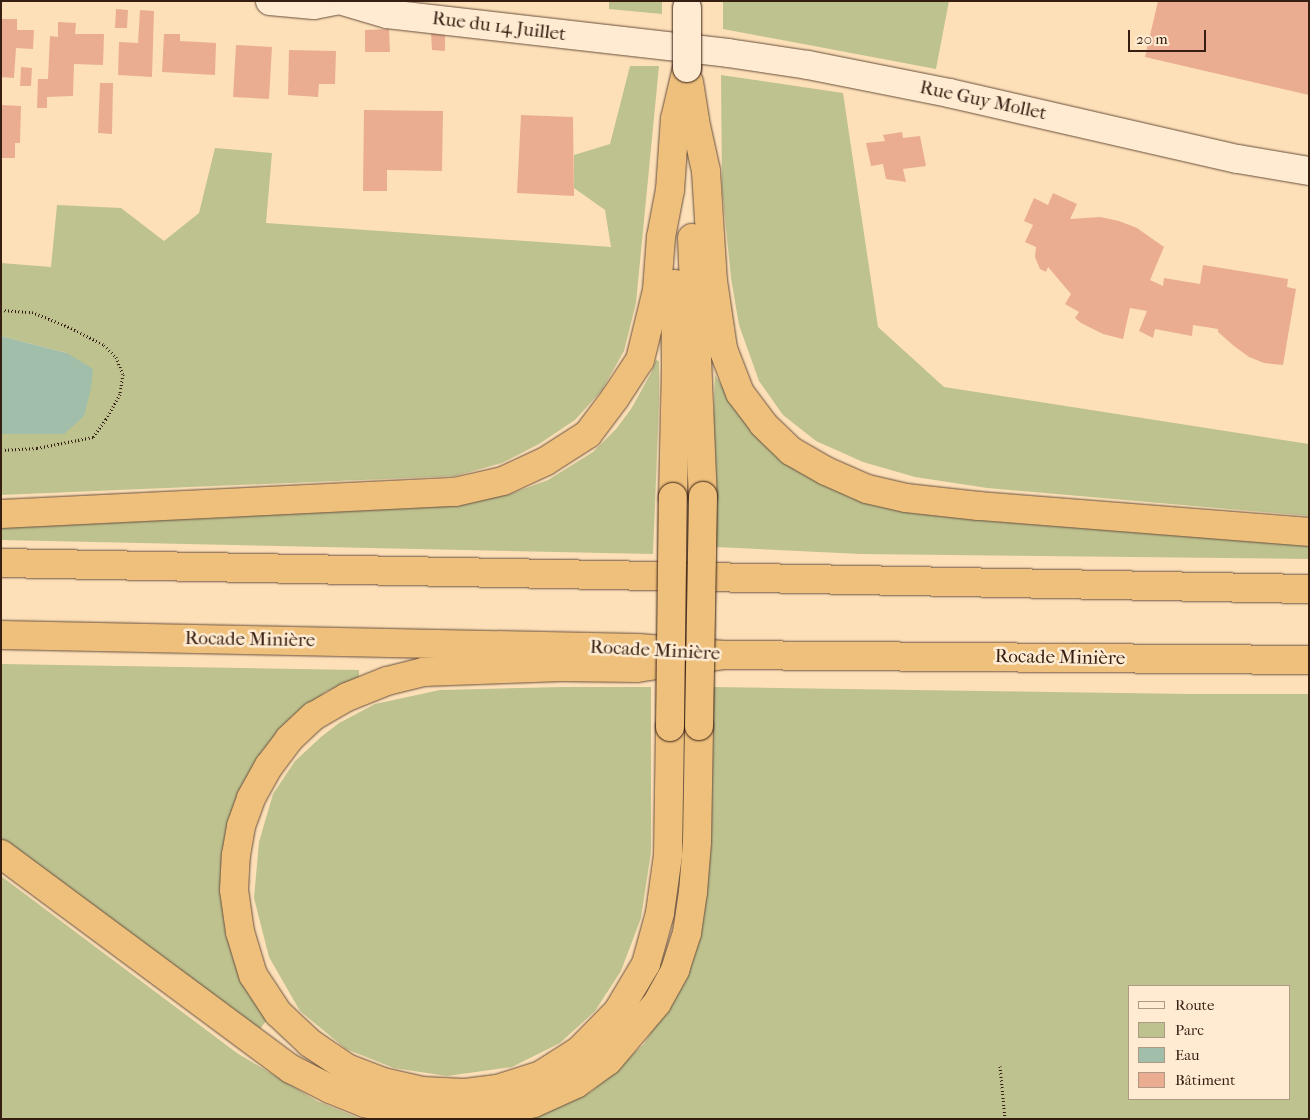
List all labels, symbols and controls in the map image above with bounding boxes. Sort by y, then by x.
street label: Rue du 14 Juillet [431,7,567,47]
scale bar [1130,20,1208,52]
text: 20 m [1136,30,1168,48]
street label: Rue Guy Mollet [918,76,1048,126]
street label: Rocade Minière [185,627,315,653]
street label: Rocade Minière [589,636,721,666]
street label: Rocade Minière [995,645,1125,671]
legend [1128,985,1290,1100]
text: Route [1175,996,1214,1014]
text: Parc [1175,1021,1204,1039]
text: Eau [1175,1046,1200,1064]
text: Bâtiment [1175,1071,1235,1089]

